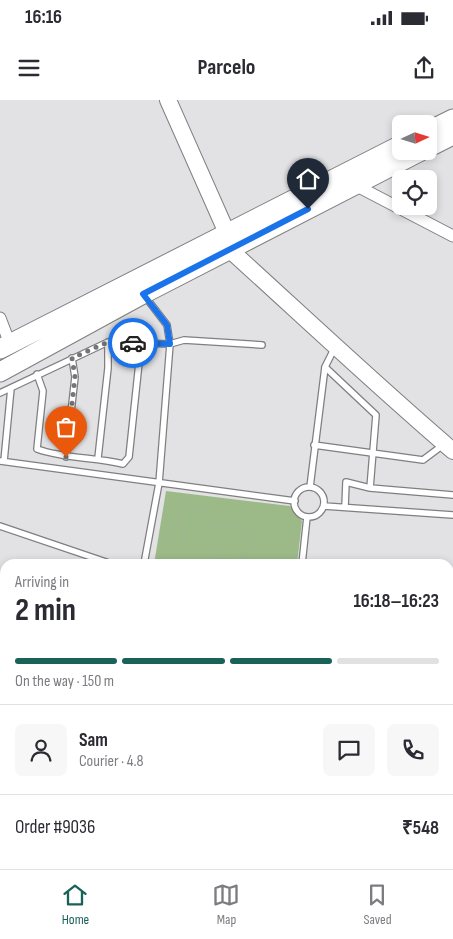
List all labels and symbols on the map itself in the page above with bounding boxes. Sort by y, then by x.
north arrow [392,115,438,160]
pin [287,158,329,209]
courier [108,318,158,368]
pin [45,406,87,457]

